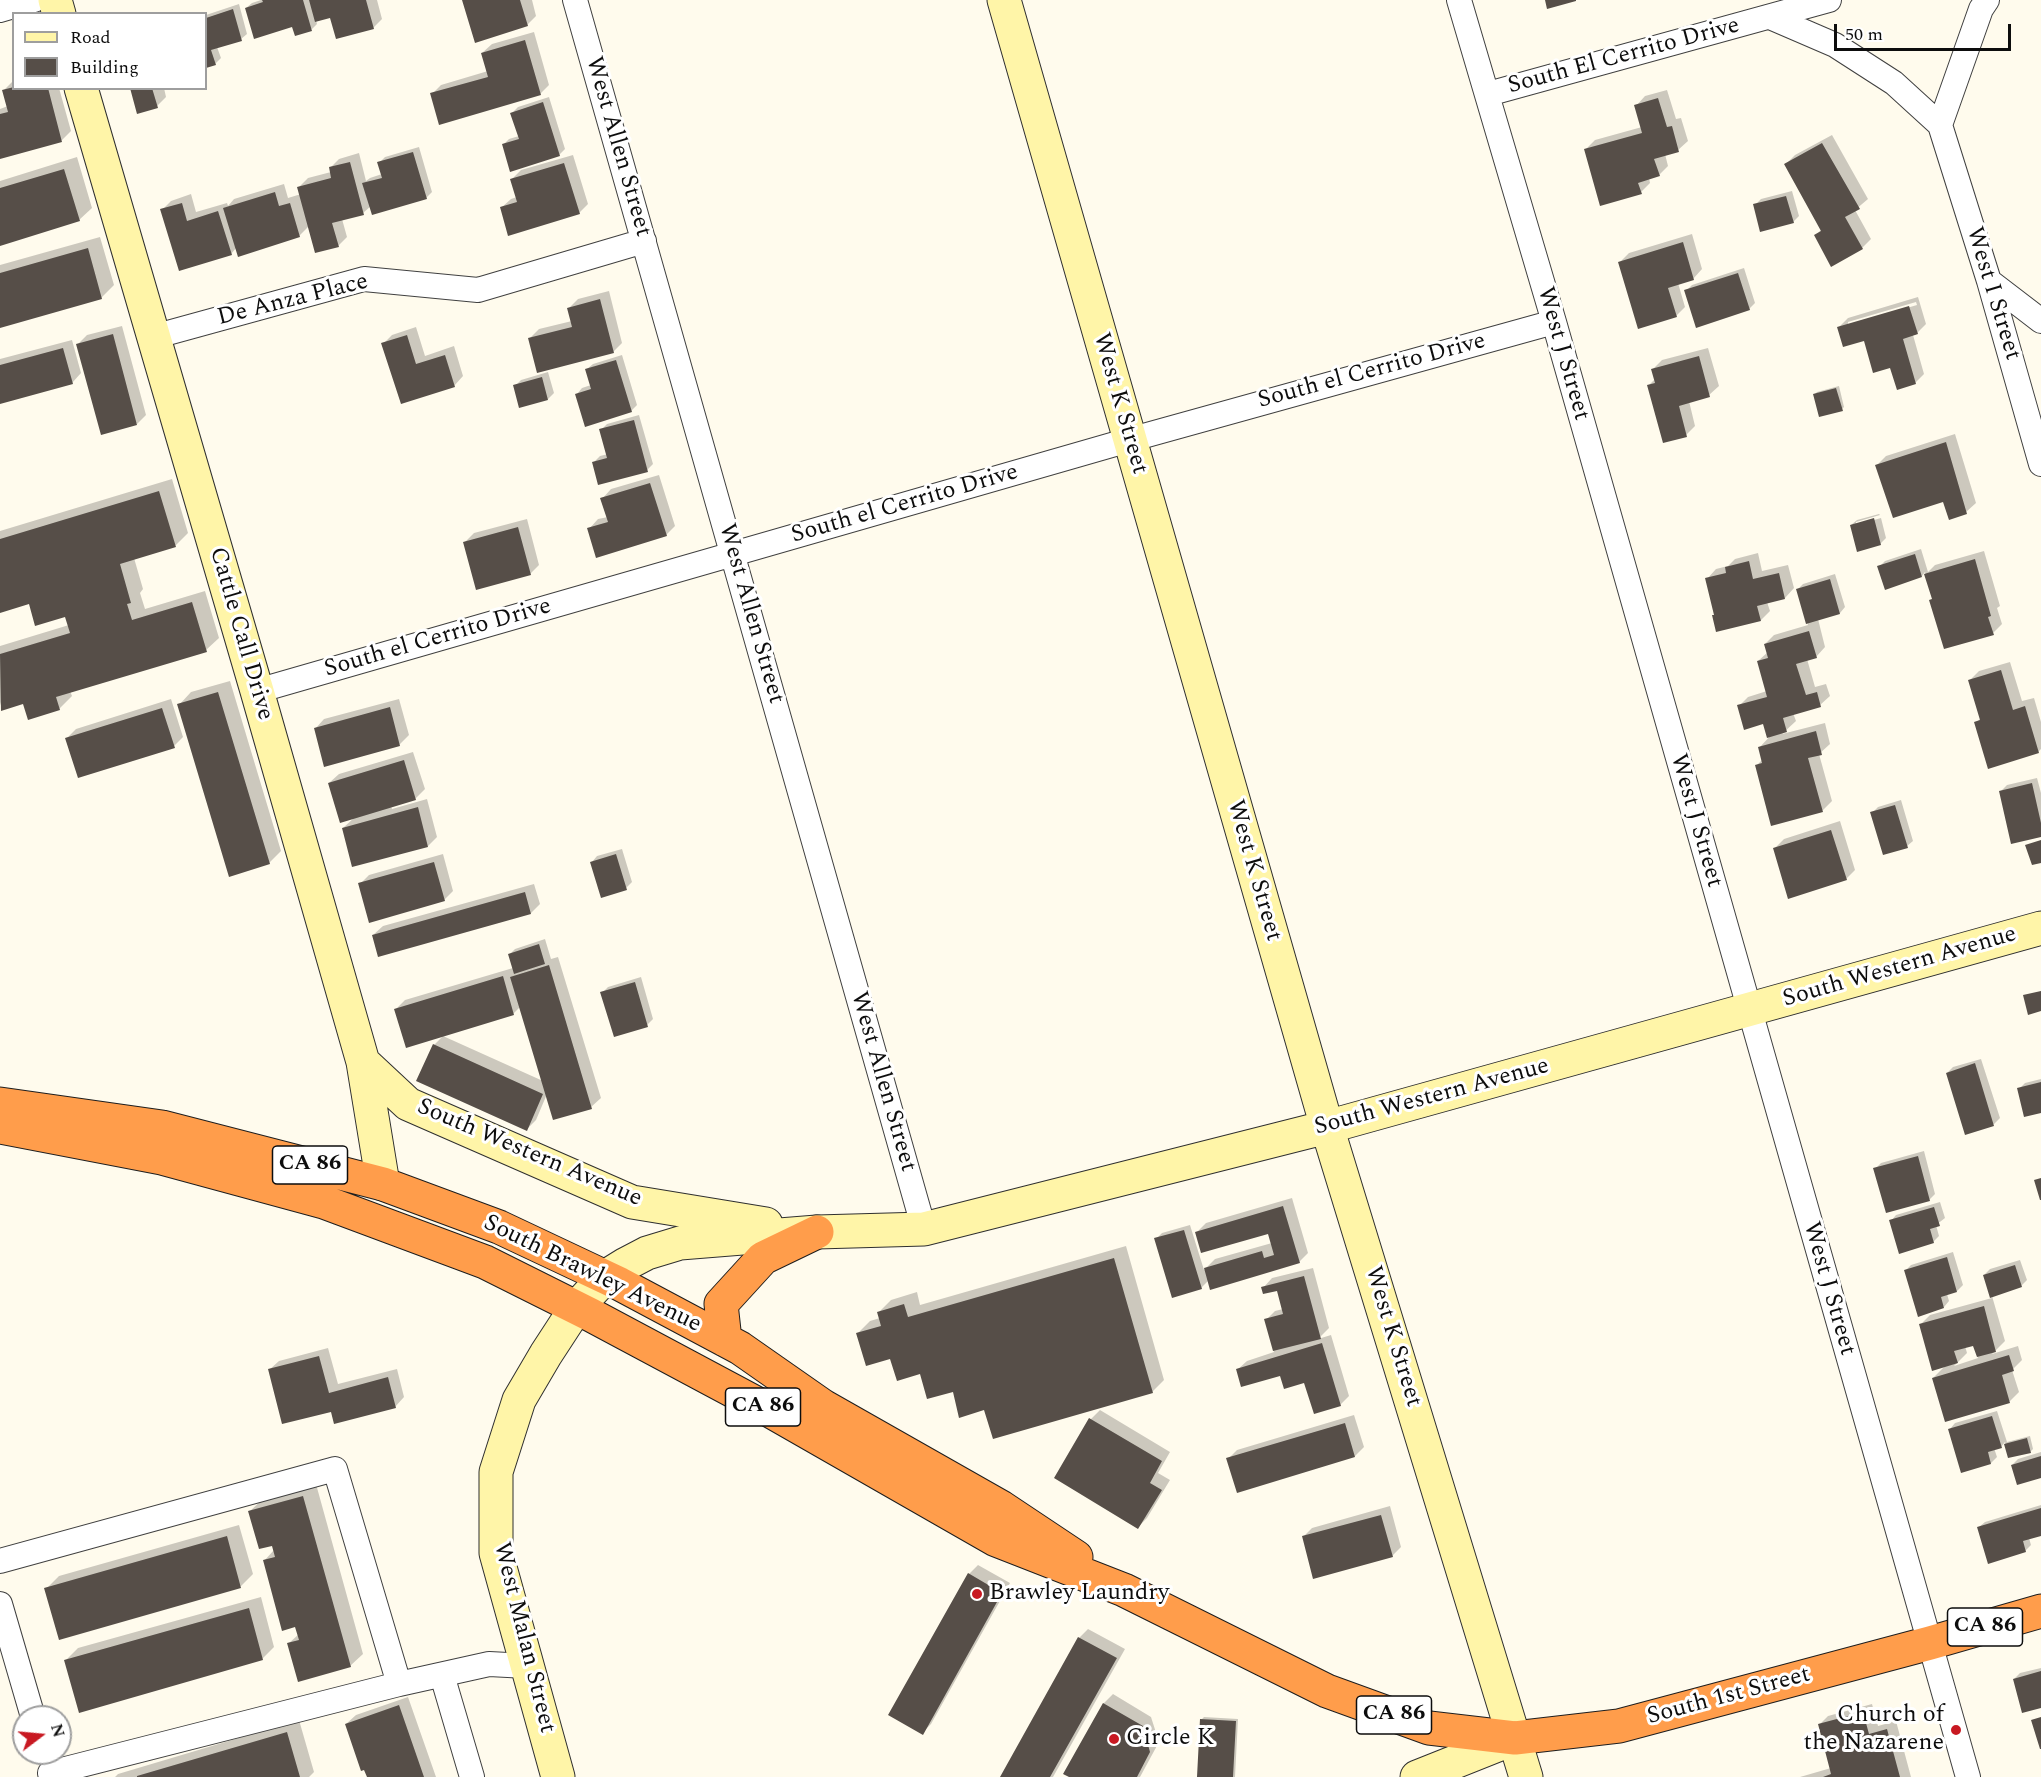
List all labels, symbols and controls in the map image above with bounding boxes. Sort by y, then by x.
legend [12,12,207,90]
street label: South El Cerrito Drive [1505,12,1743,102]
scale bar [1837,12,2014,50]
text: 50 m [1845,21,1883,48]
text: Road [70,24,111,51]
text: Building [70,54,139,81]
street label: West Allen Street [578,54,656,240]
street label: West I Street [1958,224,2026,364]
street label: De Anza Place [215,268,371,334]
street label: West J Street [1529,284,1595,424]
street label: South el Cerrito Drive [1255,328,1489,416]
street label: West K Street [1085,330,1153,478]
street label: South el Cerrito Drive [788,459,1022,551]
street label: West Allen Street [711,521,789,707]
street label: Cattle Call Drive [202,544,278,724]
street label: South el Cerrito Drive [321,593,555,685]
street label: West J Street [1662,751,1728,891]
street label: West K Street [1219,797,1287,945]
street label: South Western Avenue [1780,921,2020,1015]
street label: West Allen Street [843,989,921,1175]
street label: South Western Avenue [1312,1053,1552,1143]
street label: South Western Avenue [412,1094,646,1214]
road number: CA 86 [272,1146,348,1184]
street label: South Brawley Avenue [478,1210,706,1340]
street label: West J Street [1795,1219,1861,1359]
street label: West K Street [1357,1263,1427,1411]
road number: CA 86 [726,1388,801,1426]
street label: West Malan Street [485,1540,561,1736]
place label: Brawley Laundry [989,1580,1169,1608]
marker: Brawley Laundry [970,1587,984,1601]
road number: CA 86 [1948,1608,2022,1646]
street label: South 1st Street [1644,1661,1814,1733]
road number: CA 86 [1356,1696,1432,1734]
place label: Church of the Nazarene [1803,1702,1944,1758]
north arrow [12,1705,72,1765]
text: N [44,1721,71,1740]
marker: Church of the Nazarene [1949,1723,1963,1737]
place label: Circle K [1126,1725,1214,1753]
marker: Circle K [1107,1732,1121,1746]

